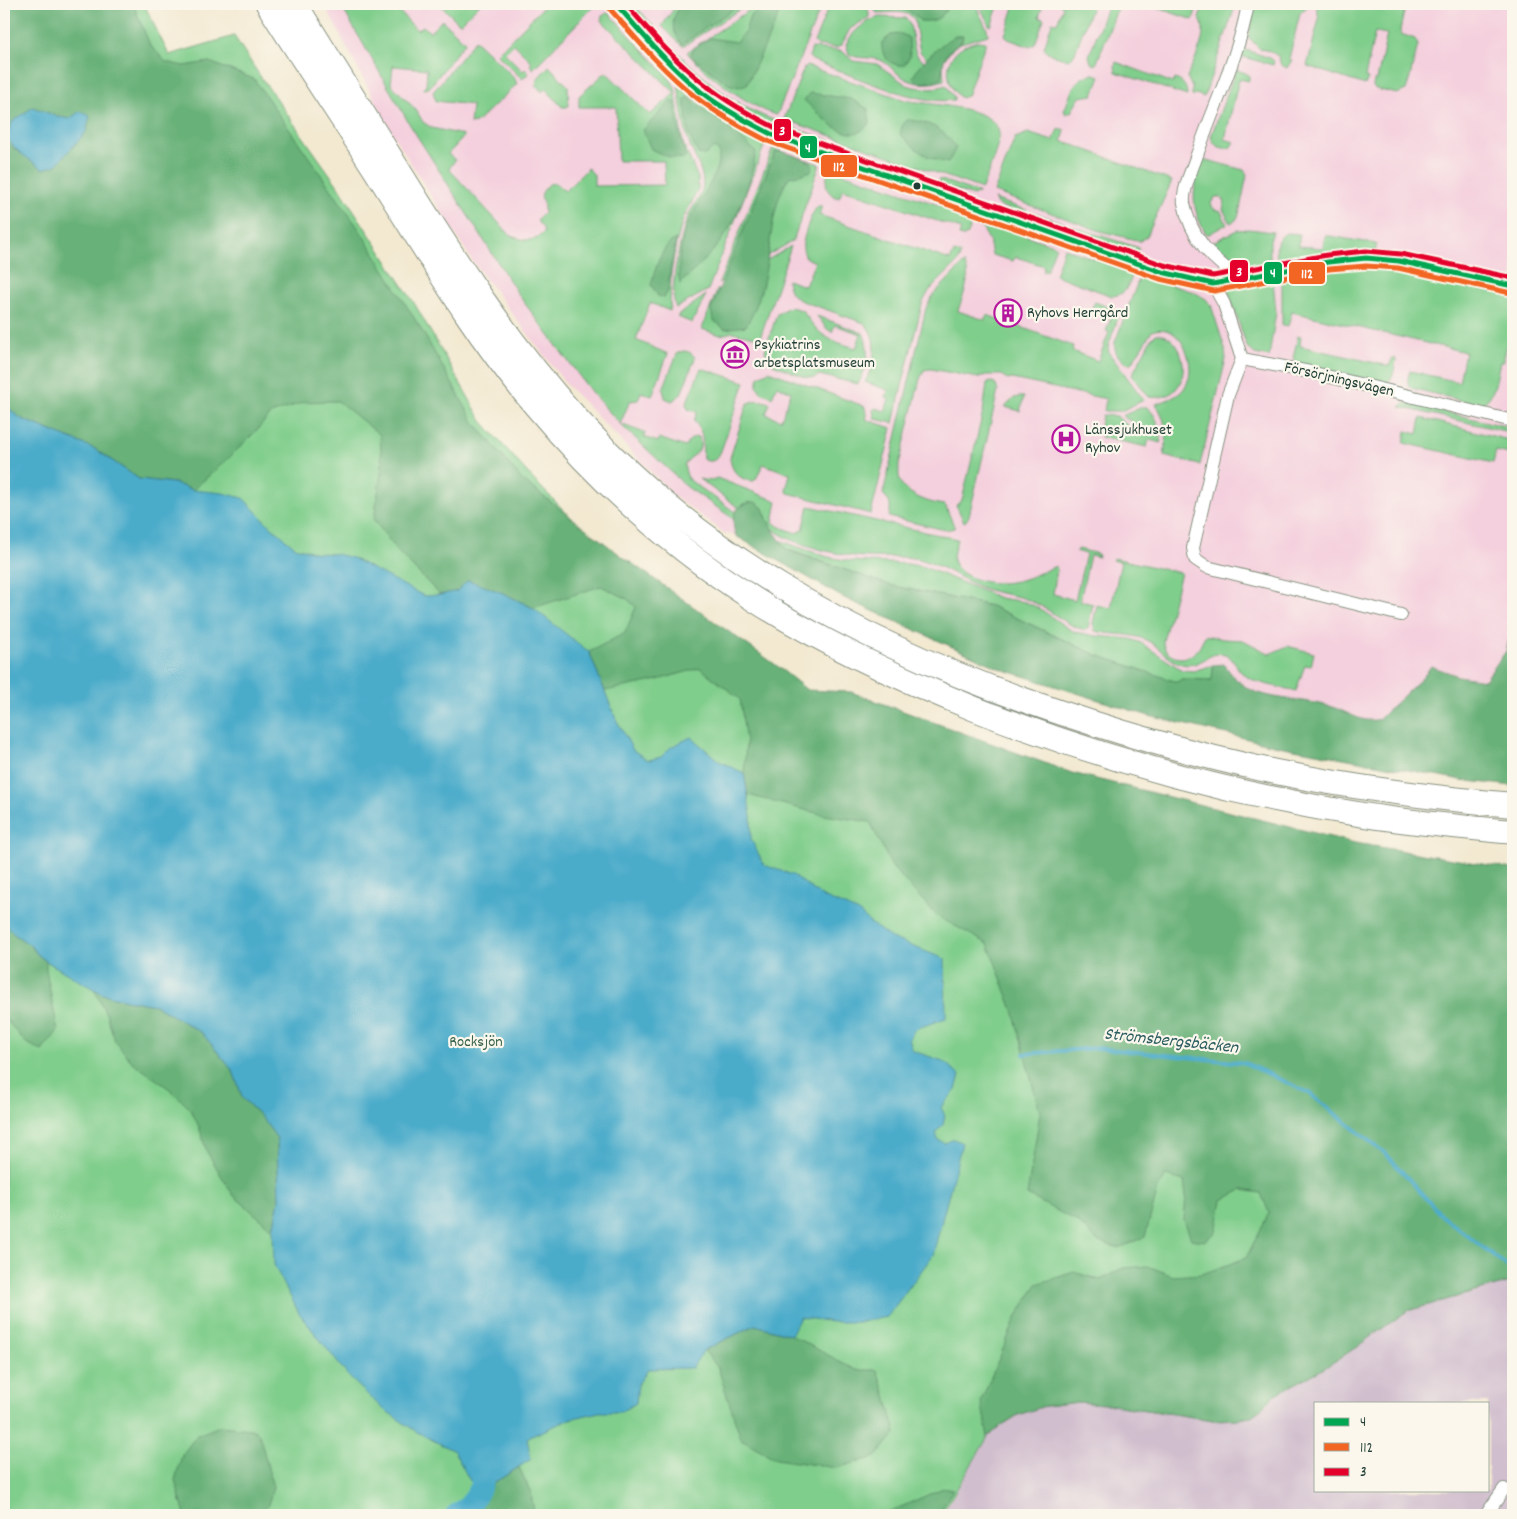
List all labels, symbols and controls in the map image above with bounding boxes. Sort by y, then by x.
line badge: 3 [773,118,792,142]
text: 3 [779,122,785,142]
line badge: 4 [799,135,818,159]
text: 4 [805,139,811,159]
line badge: 112 [820,154,858,178]
text: 112 [833,158,845,178]
unlabelled marker [912,181,922,191]
line badge: 3 [1229,259,1249,283]
line badge: 4 [1263,261,1283,285]
line badge: 112 [1288,261,1326,285]
text: 3 [1236,263,1242,283]
text: 4 [1270,264,1276,284]
text: 112 [1301,265,1313,285]
building icon: Ryhovs Herrgård [993,298,1023,328]
place label: Ryhovs Herrgård [1027,302,1128,325]
place label: Psykiatrins arbetsplatsmuseum [754,334,875,375]
museum icon: Psykiatrins arbetsplatsmuseum [720,339,750,369]
street label: Försörjningsvägen [1282,356,1396,404]
place label: Länssjukhuset Ryhov [1085,419,1172,460]
hospital icon: Länssjukhuset Ryhov [1051,424,1081,454]
water label: Strömsbergsbäcken [1103,1023,1240,1062]
park label: Rocksjön [449,1031,503,1054]
legend [1314,1402,1490,1492]
text: 4 [1360,1412,1366,1434]
text: 112 [1360,1438,1373,1460]
text: 3 [1360,1462,1367,1484]

